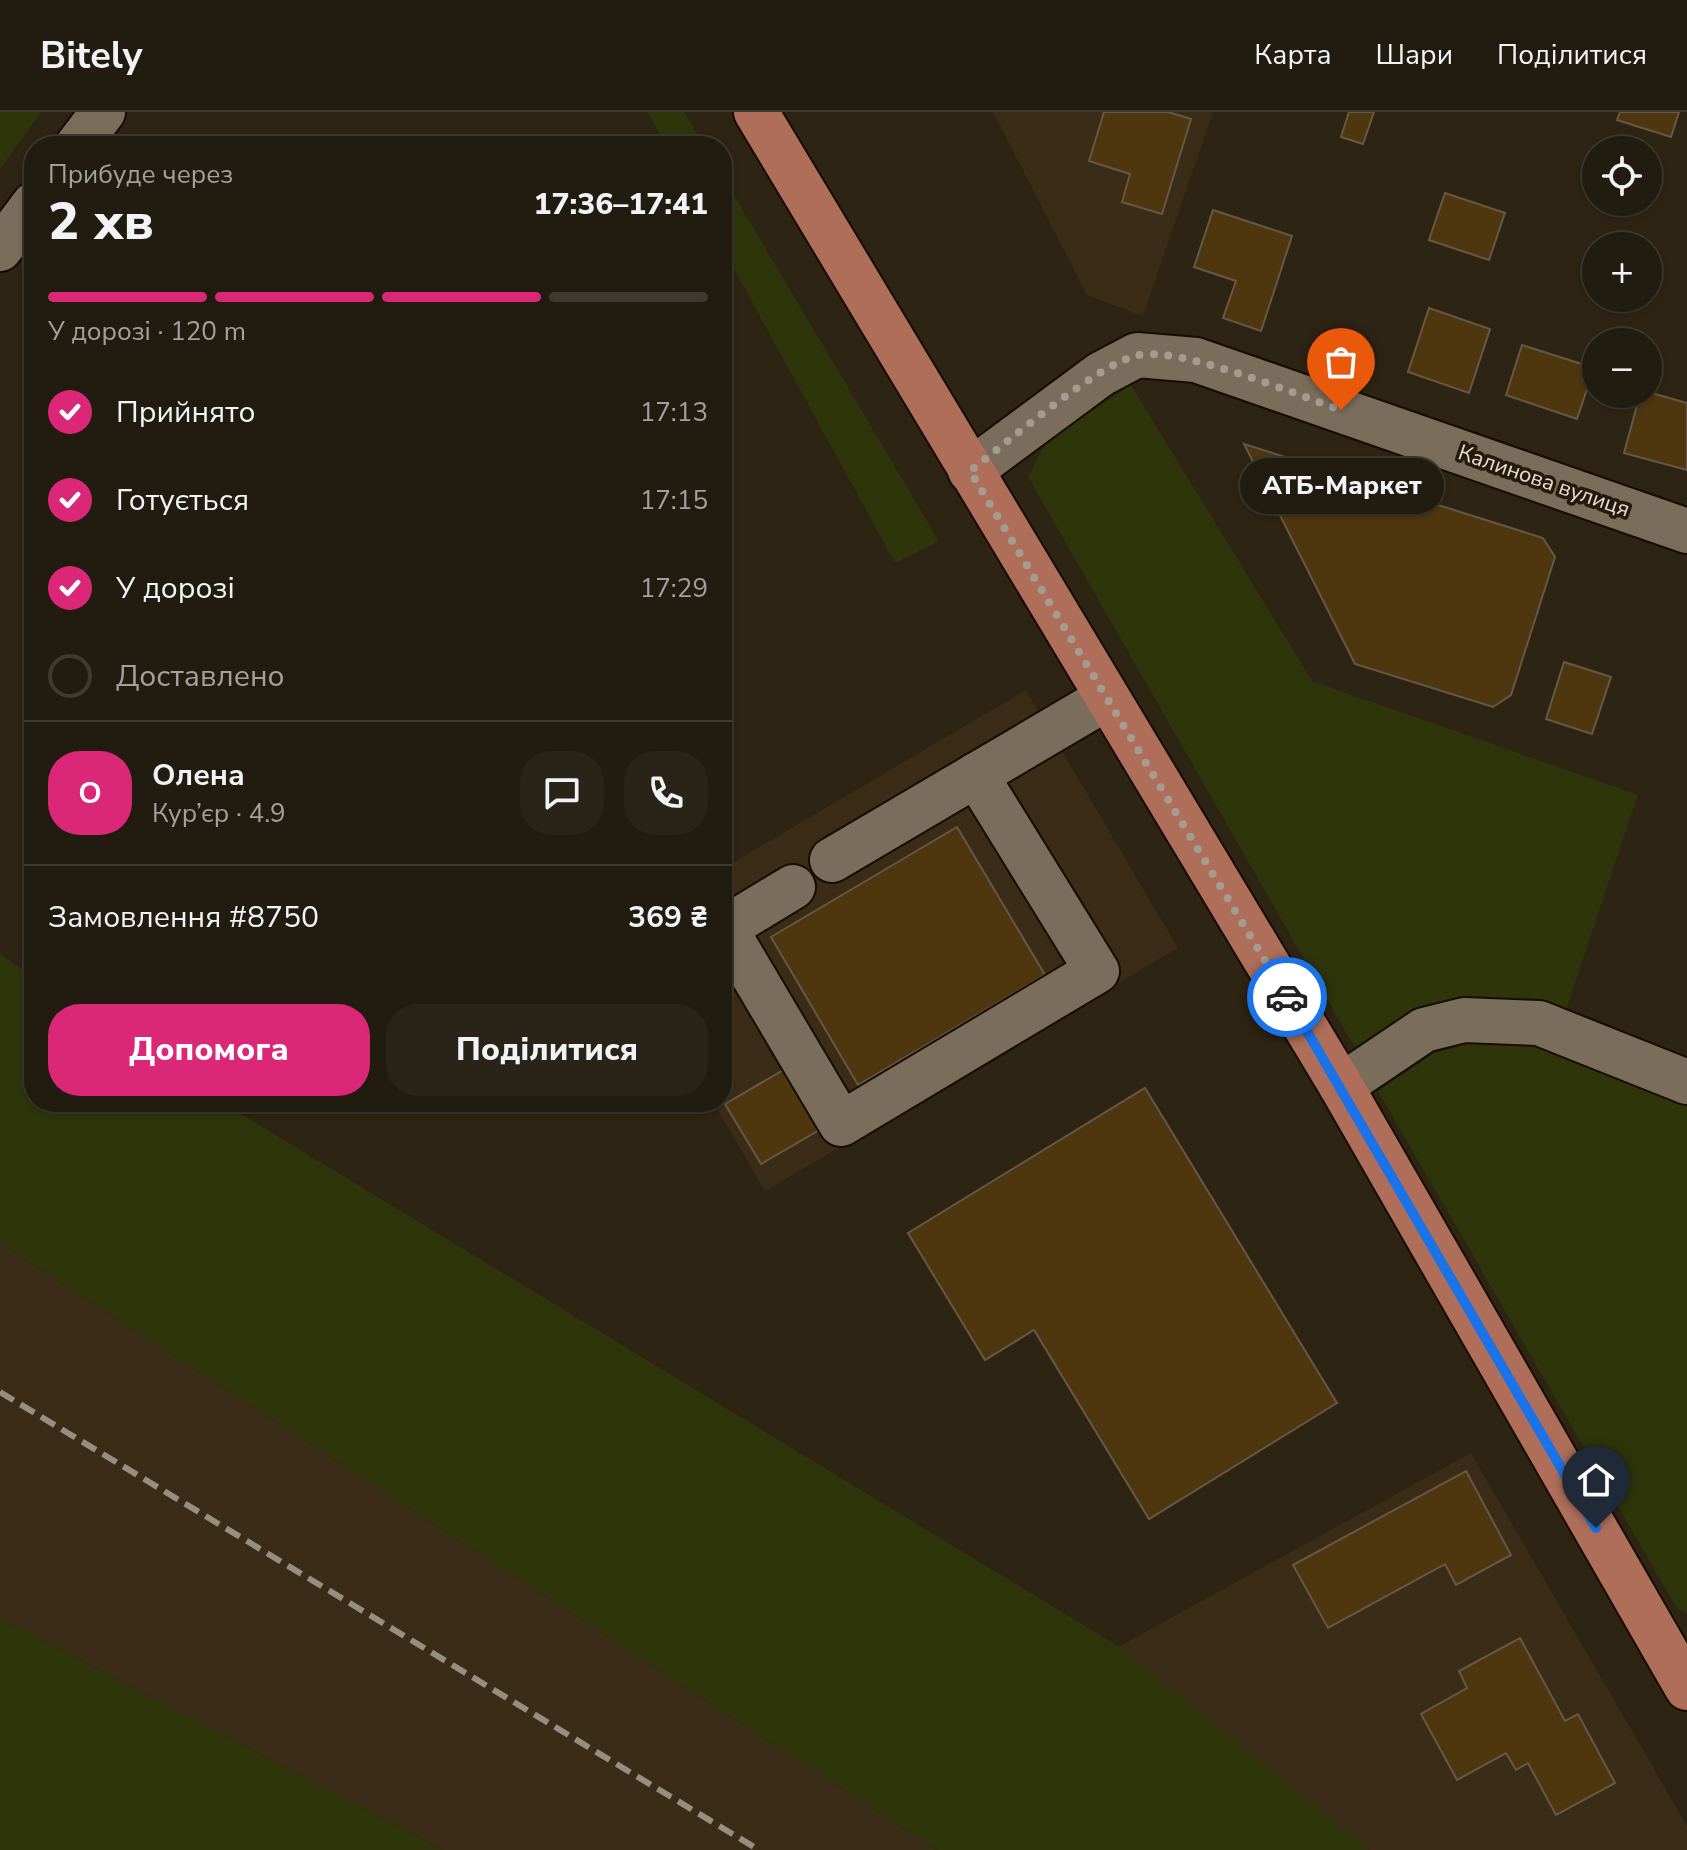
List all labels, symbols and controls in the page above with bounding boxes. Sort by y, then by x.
text: Bitely [40,30,142,81]
text: Карта [1254,36,1332,74]
text: Шари [1376,36,1453,74]
text: Поділитися [1497,36,1647,74]
map controls [1582,136,1662,408]
button: locate [1582,136,1662,216]
text: Прибуде через [48,157,233,192]
text: 17:36–17:41 [533,184,708,225]
text: 2 хв [48,186,154,257]
button: + [1582,232,1662,312]
text: У дорозі · 120 m [48,314,246,349]
pin [1307,328,1375,410]
button: − [1582,328,1662,408]
icon: bag [1319,340,1363,384]
icon: check [48,390,92,434]
text: Прийнято [116,392,256,433]
text: 17:13 [640,395,708,430]
street label: Калинова вулиця [1454,438,1634,524]
callout: АТБ-Маркет [1239,458,1443,514]
text: АТБ-Маркет [1262,468,1422,503]
icon: check [48,478,92,522]
text: Готується [116,480,249,521]
text: 17:15 [640,483,708,518]
icon: check [48,566,92,610]
text: У дорозі [116,568,235,609]
text: 17:29 [640,571,708,606]
text: Доставлено [116,656,284,697]
button: chat [520,751,604,835]
button: phone [624,751,708,835]
text: Олена [152,755,245,796]
text: О [78,773,102,814]
text: Кур’єр · 4.9 [152,796,286,831]
text: Замовлення #8750 [48,897,319,938]
text: 369 ₴ [628,897,708,938]
courier [1247,957,1327,1037]
icon: car [1265,975,1309,1019]
button: Допомога [48,1004,370,1096]
button: Поділитися [386,1004,708,1096]
pin [1562,1446,1630,1528]
icon: home [1574,1458,1618,1502]

